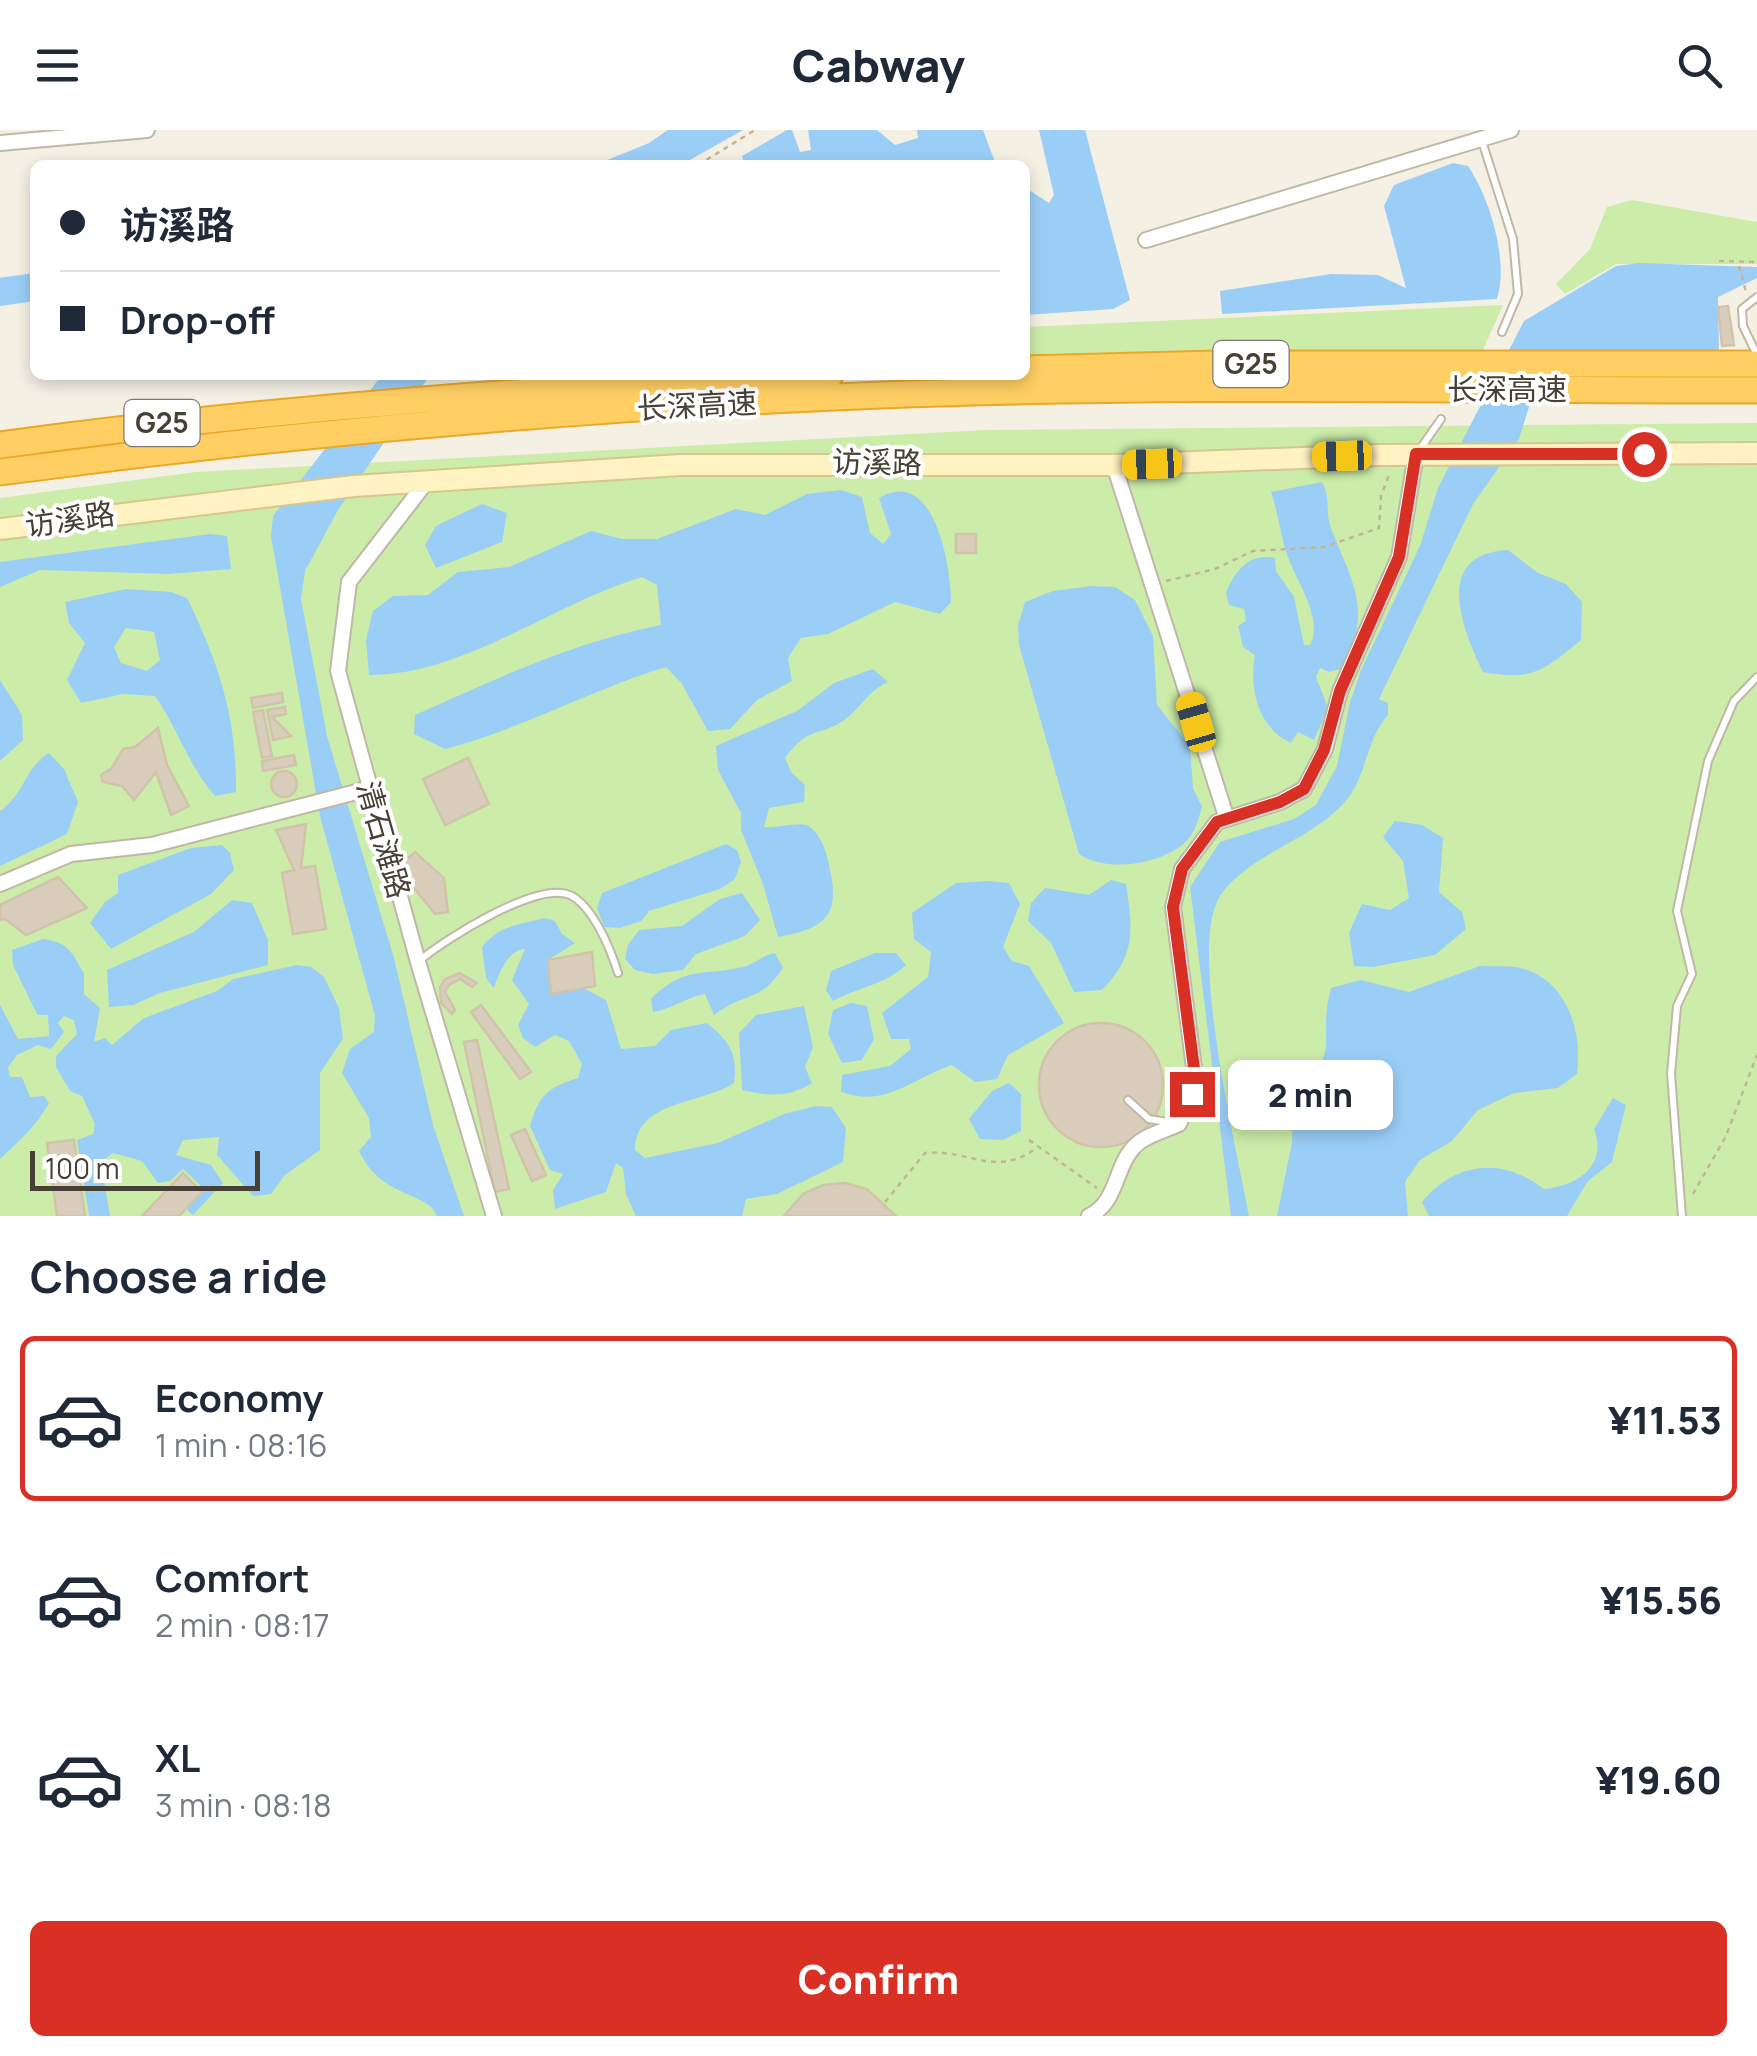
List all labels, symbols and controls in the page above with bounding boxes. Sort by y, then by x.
text: Cabway [792,34,965,96]
icon: menu [30,38,85,93]
icon: search [1672,38,1727,93]
text: 访溪路 [120,198,234,250]
text: Drop-off [120,293,275,345]
road number: G25 [1214,341,1288,387]
street label: 长深高速 [1447,368,1567,409]
street label: 长深高速 [636,381,758,428]
road number: G25 [124,400,200,446]
route start [1622,432,1667,477]
street label: 访溪路 [832,440,922,483]
car [1311,440,1373,472]
car [1121,448,1183,480]
street label: 访溪路 [22,492,117,545]
car [1173,689,1219,755]
street label: 清石滩路 [348,776,421,903]
callout: 2 min [1227,1059,1392,1129]
route end [1170,1072,1215,1117]
text: 2 min [1268,1073,1353,1117]
scale bar [30,1146,260,1190]
text: 100 m [45,1149,119,1187]
text: Choose a ride [30,1245,327,1307]
text: Economy [155,1371,324,1423]
icon: car [35,1374,125,1464]
text: ¥11.53 [1608,1393,1722,1445]
text: 1 min · 08:16 [155,1423,328,1467]
text: Comfort [155,1551,309,1603]
icon: car [35,1554,125,1644]
text: ¥15.56 [1600,1573,1722,1625]
text: 2 min · 08:17 [155,1603,330,1647]
text: XL [155,1731,200,1783]
icon: car [35,1734,125,1824]
text: ¥19.60 [1596,1753,1722,1805]
text: 3 min · 08:18 [155,1783,331,1827]
button: Confirm [30,1921,1727,2036]

